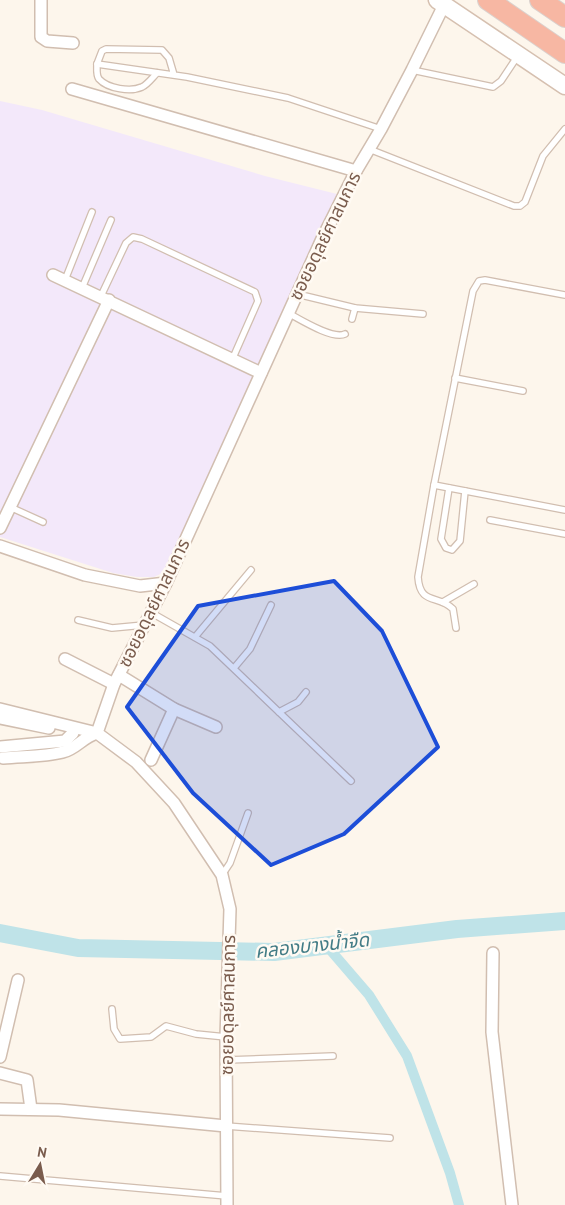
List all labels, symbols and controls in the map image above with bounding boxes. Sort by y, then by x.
street label: ซอยอดุลย์ศาสนการ [283,168,366,304]
street label: ซอยอดุลย์ศาสนการ [112,535,195,671]
water label: คลองบางน้ำจืด [254,926,371,963]
street label: ซอยอดุลย์ศาสนการ [215,934,240,1075]
north arrow [15,1140,65,1190]
text: N [36,1143,48,1162]

